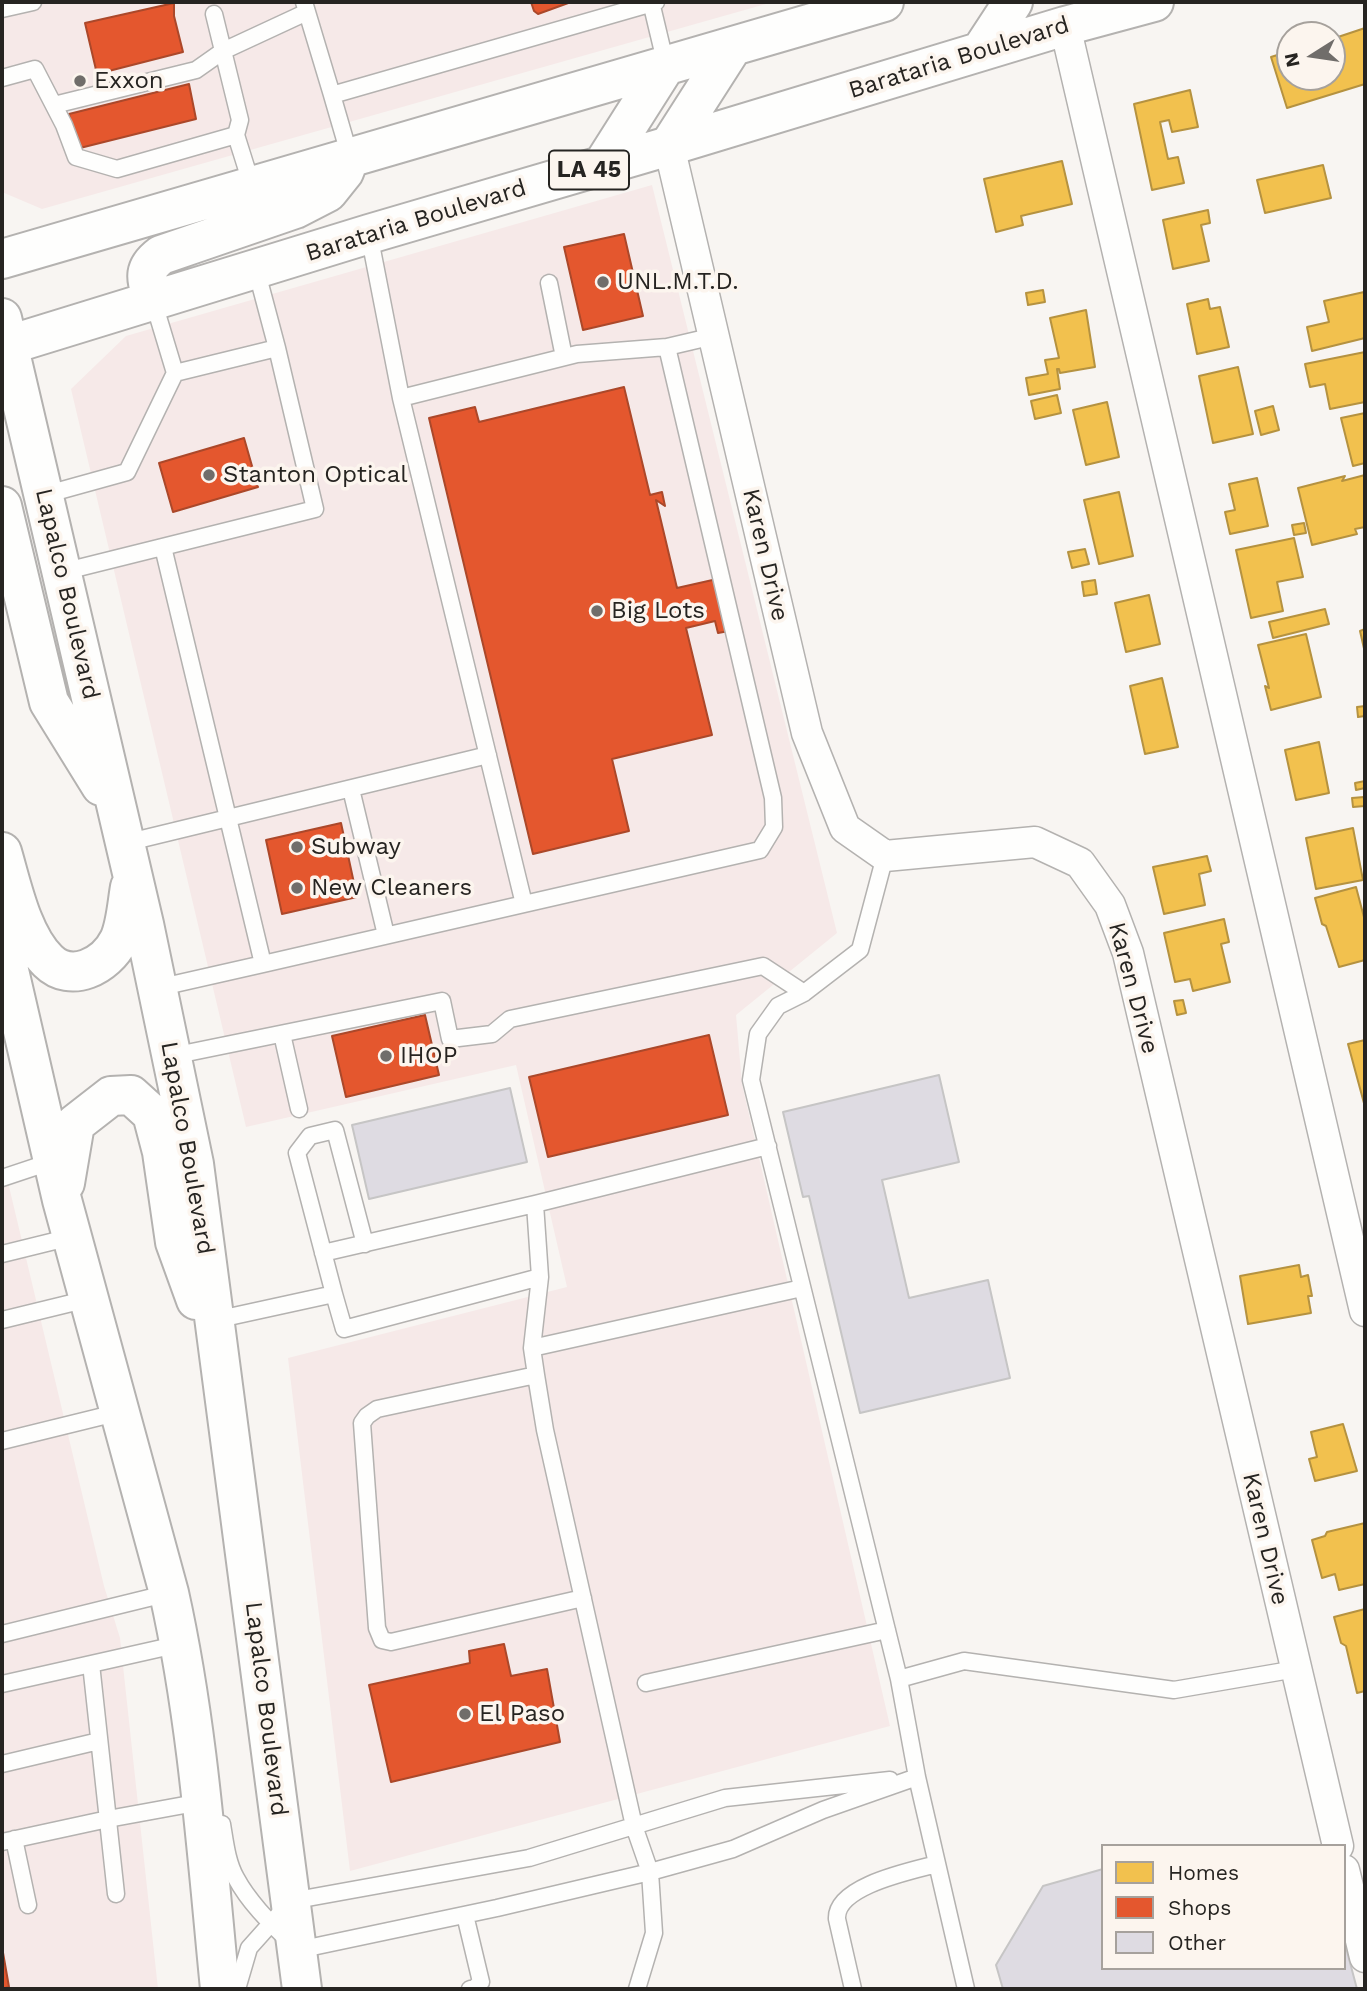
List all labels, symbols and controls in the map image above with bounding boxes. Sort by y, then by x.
street label: Barataria Boulevard [845,11,1073,105]
north arrow [1276,21,1346,91]
text: N [1279,51,1305,69]
place label: Exxon [94,67,164,95]
marker: Exxon [72,73,88,89]
road number: LA 45 [549,150,629,190]
street label: Barataria Boulevard [302,174,530,268]
place label: UNL.M.T.D. [617,268,739,296]
marker: UNL.M.T.D. [595,274,611,290]
place label: Stanton Optical [223,461,408,489]
marker: Stanton Optical [201,467,217,483]
street label: Lapalco Boulevard [29,486,105,702]
street label: Karen Drive [736,486,794,624]
place label: Big Lots [611,597,705,625]
marker: Big Lots [589,603,605,619]
place label: Subway [311,833,401,861]
marker: Subway [289,839,305,855]
place label: New Cleaners [311,874,472,902]
marker: New Cleaners [289,880,305,896]
street label: Karen Drive [1102,919,1164,1057]
street label: Lapalco Boulevard [154,1039,220,1257]
place label: IHOP [400,1042,457,1070]
marker: IHOP [378,1048,394,1064]
street label: Karen Drive [1236,1470,1294,1608]
street label: Lapalco Boulevard [239,1600,293,1818]
place label: El Paso [479,1700,565,1728]
marker: El Paso [457,1706,473,1722]
legend [1101,1844,1346,1970]
text: Homes [1168,1860,1239,1885]
text: Shops [1168,1895,1231,1920]
text: Other [1168,1930,1226,1955]

